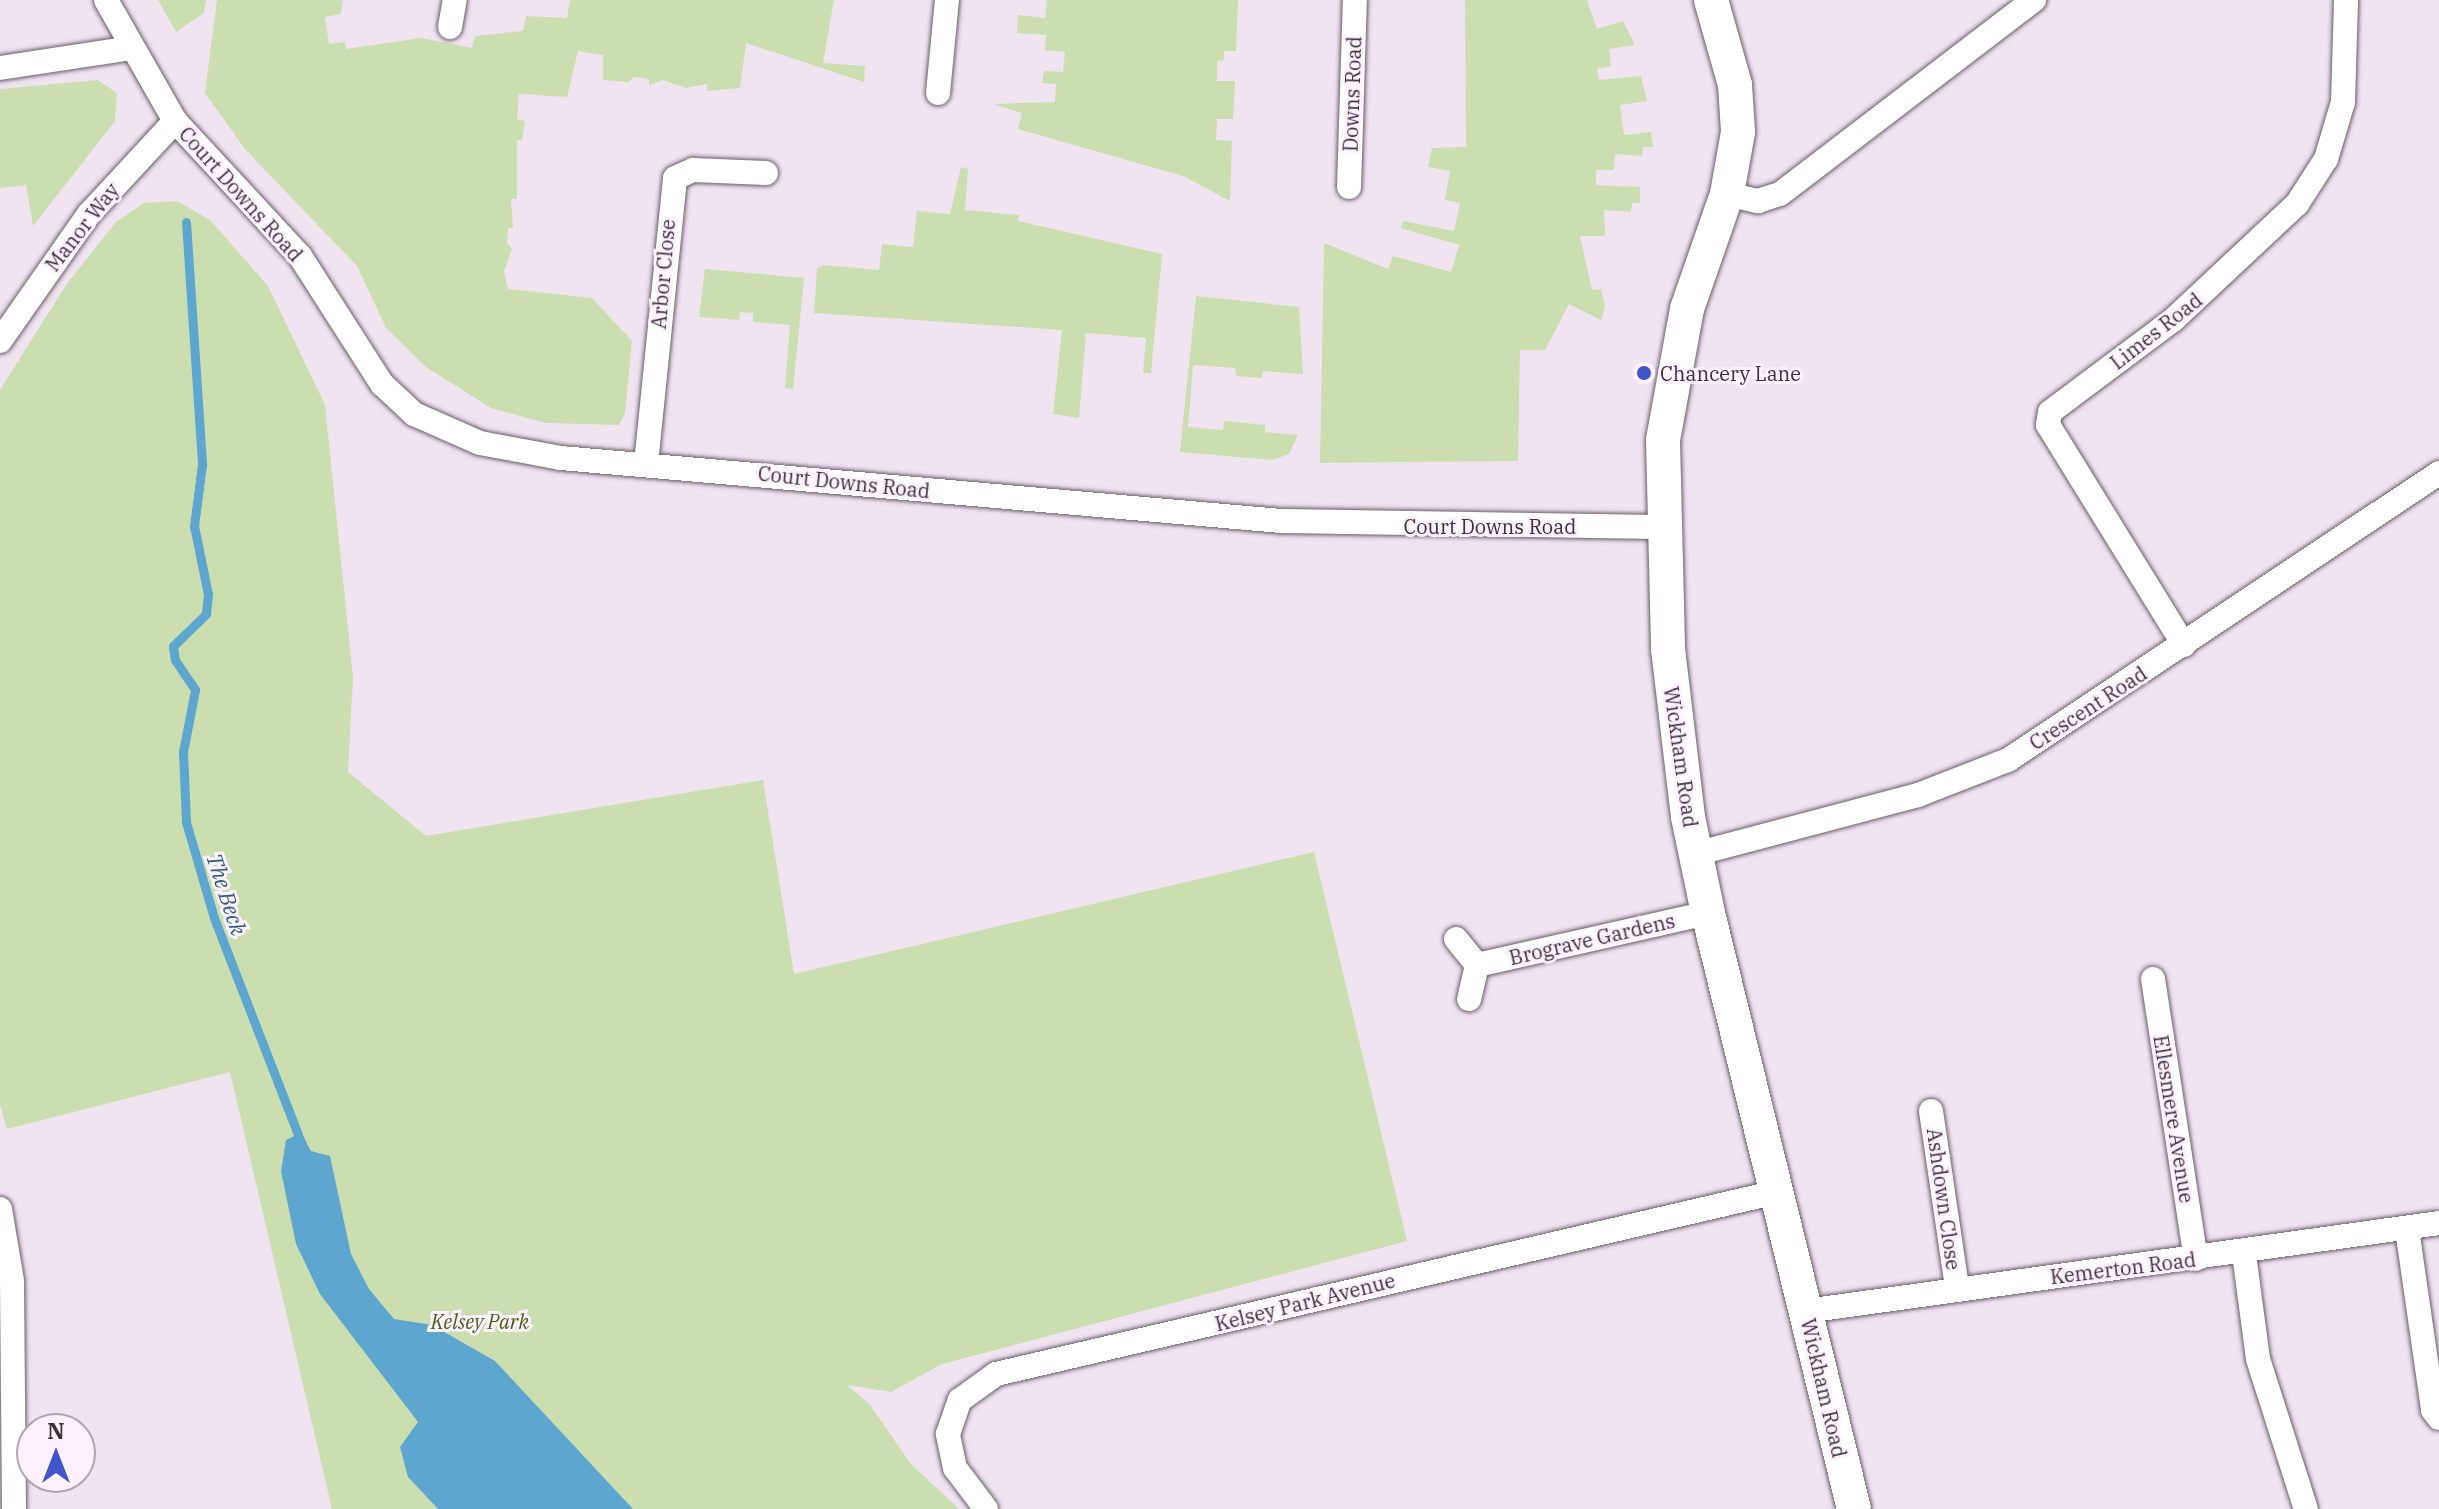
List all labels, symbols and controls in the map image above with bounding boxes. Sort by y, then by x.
street label: Downs Road [1338,36,1366,152]
street label: Court Downs Road [174,122,308,266]
street label: Manor Way [40,178,124,276]
street label: Arbor Close [646,218,680,330]
street label: Limes Road [2105,288,2207,374]
place label: Chancery Lane [1660,361,1801,385]
marker: Chancery Lane [1635,364,1653,382]
street label: Court Downs Road [757,461,931,503]
street label: Court Downs Road [1404,514,1576,538]
street label: Crescent Road [2025,661,2151,755]
street label: Wickham Road [1659,685,1703,829]
water label: The Beck [201,850,253,938]
street label: Brograve Gardens [1507,908,1677,970]
street label: Ellesmere Avenue [2149,1033,2199,1205]
street label: Ashdown Close [1922,1127,1966,1271]
street label: Kemerton Road [2049,1247,2197,1289]
street label: Kelsey Park Avenue [1213,1268,1397,1336]
park label: Kelsey Park [431,1309,529,1333]
street label: Wickham Road [1796,1316,1852,1460]
north arrow [16,1413,96,1493]
text: N [47,1416,65,1445]

